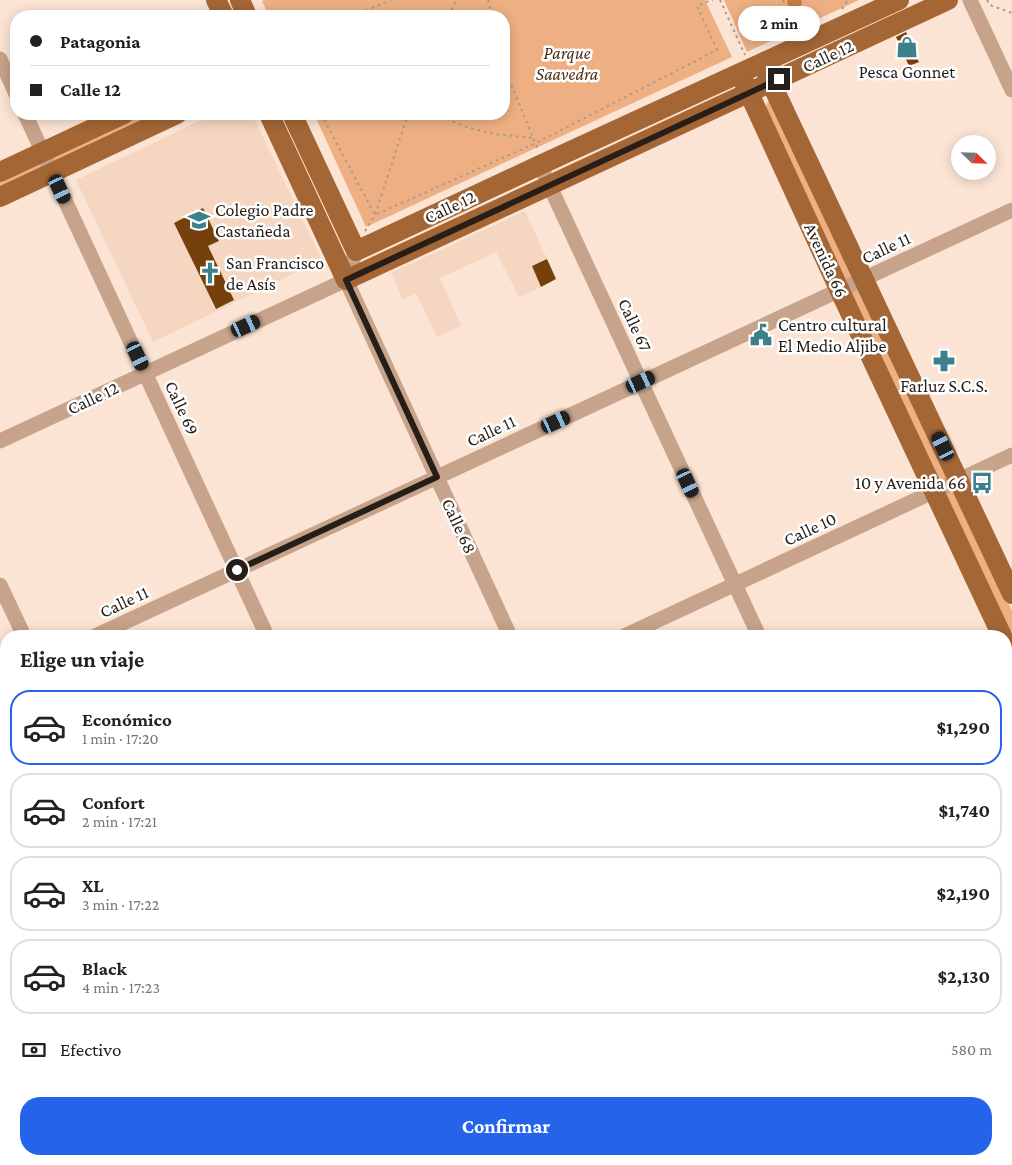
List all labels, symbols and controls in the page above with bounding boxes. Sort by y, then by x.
callout: 2 min [738,7,820,42]
text: 2 min [760,15,798,32]
text: Patagonia [60,31,141,52]
shop icon: Pesca Gonnet [894,34,920,60]
street label: Calle 12 [799,35,857,77]
park label: Parque Saavedra [536,43,599,84]
place label: Pesca Gonnet [859,62,956,82]
route end [768,68,790,90]
text: Calle 12 [60,79,121,100]
north arrow [951,135,996,180]
map controls [951,135,996,180]
car [46,172,73,206]
street label: Calle 12 [421,186,479,228]
place label: Colegio Padre Castañeda [215,200,313,241]
school or university icon: Colegio Padre Castañeda [186,207,212,233]
street label: Avenida 66 [800,220,852,300]
street label: Calle 11 [858,228,914,268]
place label: San Francisco de Asís [226,253,324,294]
church icon: San Francisco de Asís [197,260,223,286]
street label: Calle 67 [614,295,656,355]
car [229,313,262,339]
place label: Centro cultural El Medio Aljibe [778,315,887,357]
public building icon: Centro cultural El Medio Aljibe [748,322,774,348]
car [124,339,151,373]
pharmacy icon: Farluz S.C.S. [931,348,957,374]
car [624,369,657,395]
place label: Farluz S.C.S. [900,376,988,396]
street label: Calle 12 [64,377,122,419]
street label: Calle 69 [161,378,203,438]
car [539,409,572,435]
street label: Calle 11 [463,411,519,451]
car [929,429,956,463]
car [674,466,701,500]
bus stop icon: 10 y Avenida 66 [969,470,995,496]
place label: 10 y Avenida 66 [855,473,966,493]
street label: Calle 68 [438,495,480,557]
street label: Calle 10 [781,508,839,550]
route start [226,559,248,581]
street label: Calle 11 [96,582,152,622]
text: Elige un viaje [20,647,144,672]
icon: car [22,705,67,750]
text: Económico [82,709,172,730]
text: $1,290 [937,717,990,738]
text: 1 min · 17:20 [82,730,159,747]
icon: car [22,788,67,833]
text: Confort [82,792,145,813]
text: $1,740 [938,800,990,821]
text: 2 min · 17:21 [82,813,157,830]
icon: car [22,871,67,916]
text: XL [82,875,104,896]
text: $2,190 [937,883,990,904]
text: 3 min · 17:22 [82,896,159,913]
icon: car [22,954,67,999]
text: Black [82,958,127,979]
text: $2,130 [938,966,990,987]
text: 4 min · 17:23 [82,979,160,996]
icon: cash [20,1036,48,1064]
text: Efectivo [60,1039,121,1060]
text: 580 m [951,1041,992,1058]
button: Confirmar [20,1097,992,1155]

